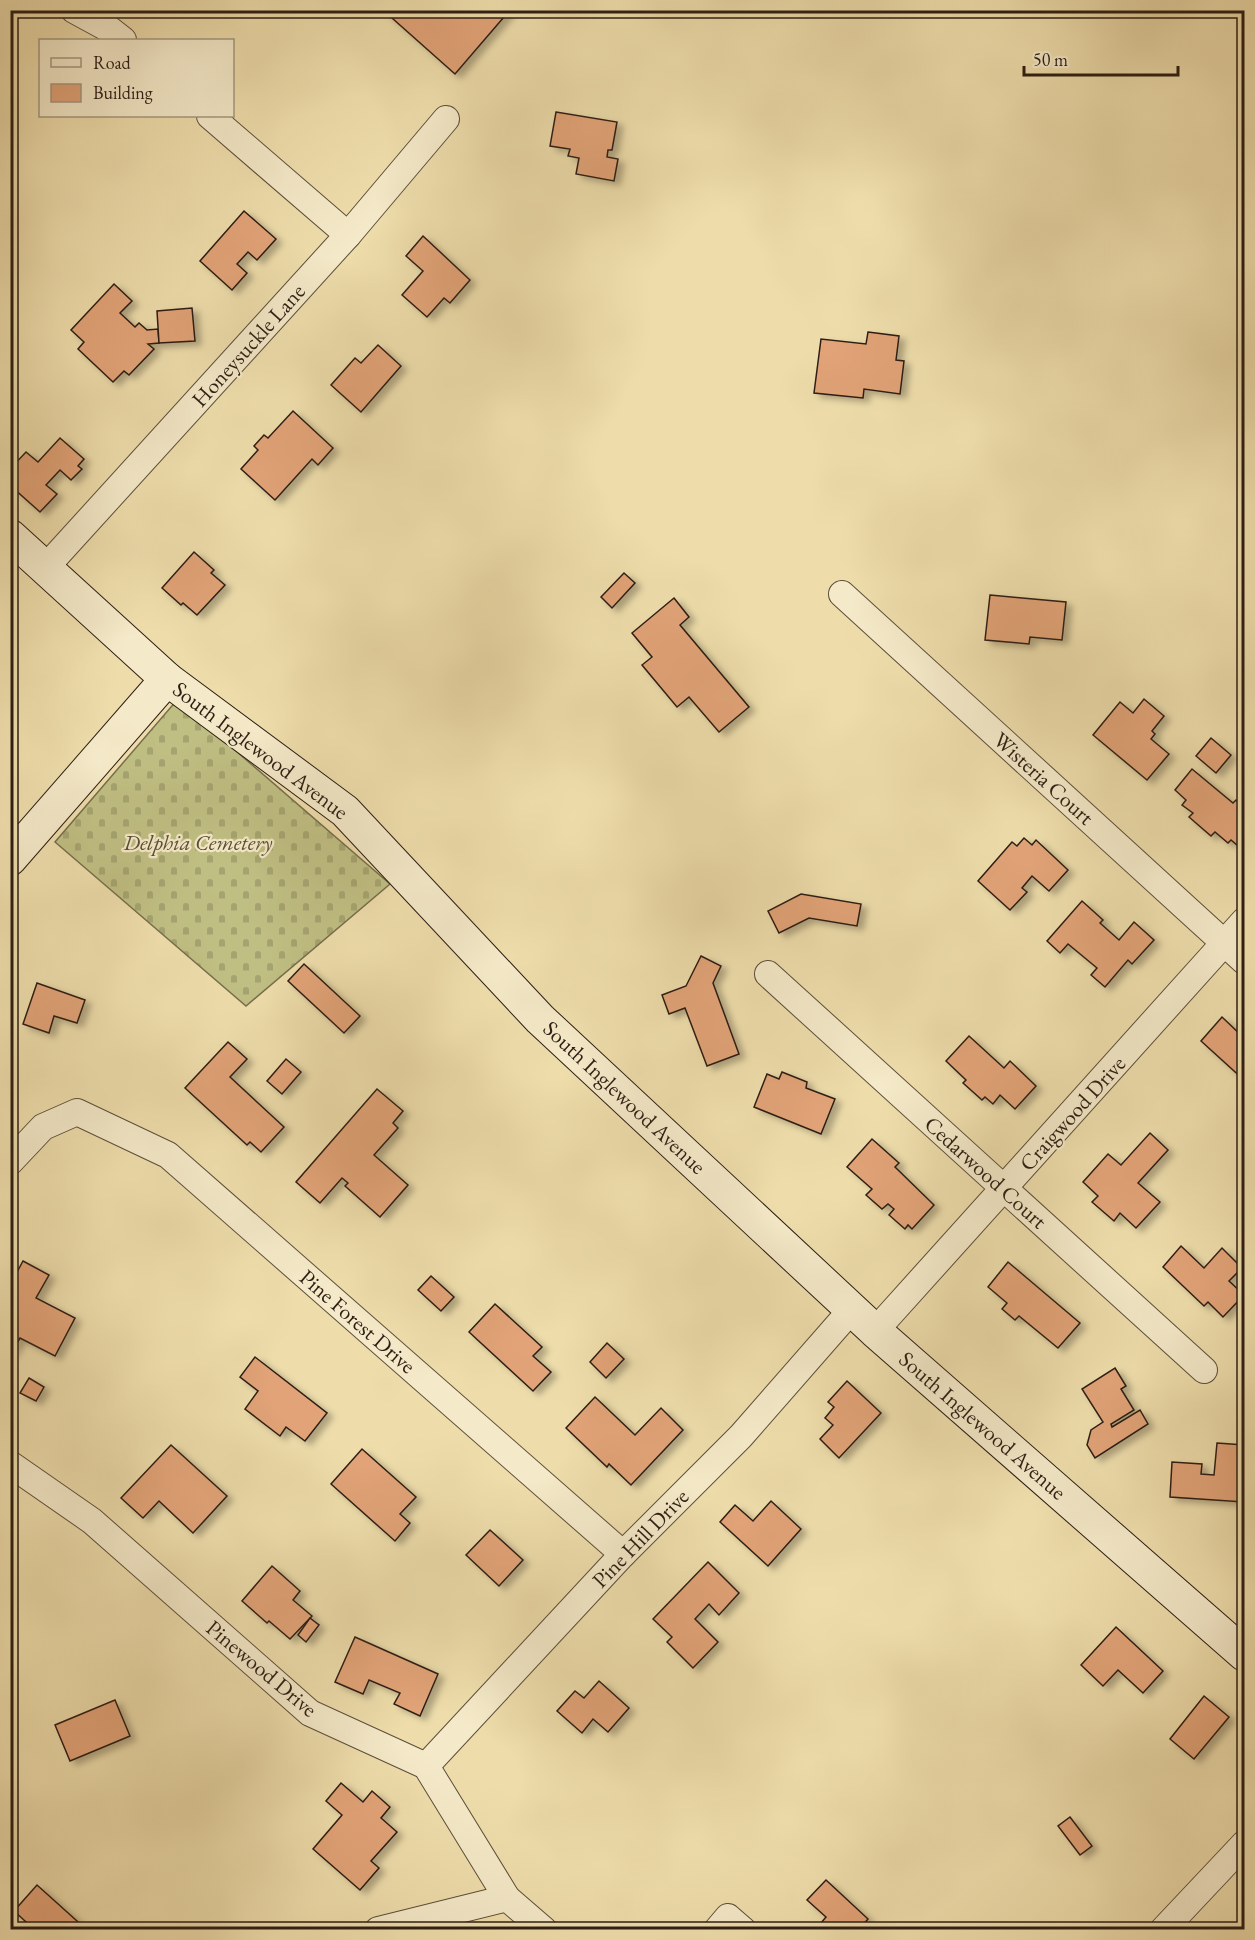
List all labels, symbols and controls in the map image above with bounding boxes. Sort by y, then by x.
legend [39,39,234,117]
scale bar [1024,39,1178,77]
text: 50 m [1033,48,1068,71]
text: Road [93,51,132,74]
text: Building [93,81,153,104]
street label: Honeysuckle Lane [185,277,312,413]
street label: South Inglewood Avenue [167,675,355,826]
street label: Wisteria Court [987,725,1100,831]
park label: Delphia Cemetery [123,828,272,857]
street label: South Inglewood Avenue [537,1014,713,1181]
street label: Craigwood Drive [1013,1049,1132,1177]
street label: Cedarwood Court [918,1110,1053,1235]
street label: Pine Forest Drive [293,1263,422,1380]
street label: South Inglewood Avenue [893,1345,1073,1506]
street label: Pine Hill Drive [586,1482,695,1594]
street label: Pinewood Drive [200,1613,324,1724]

